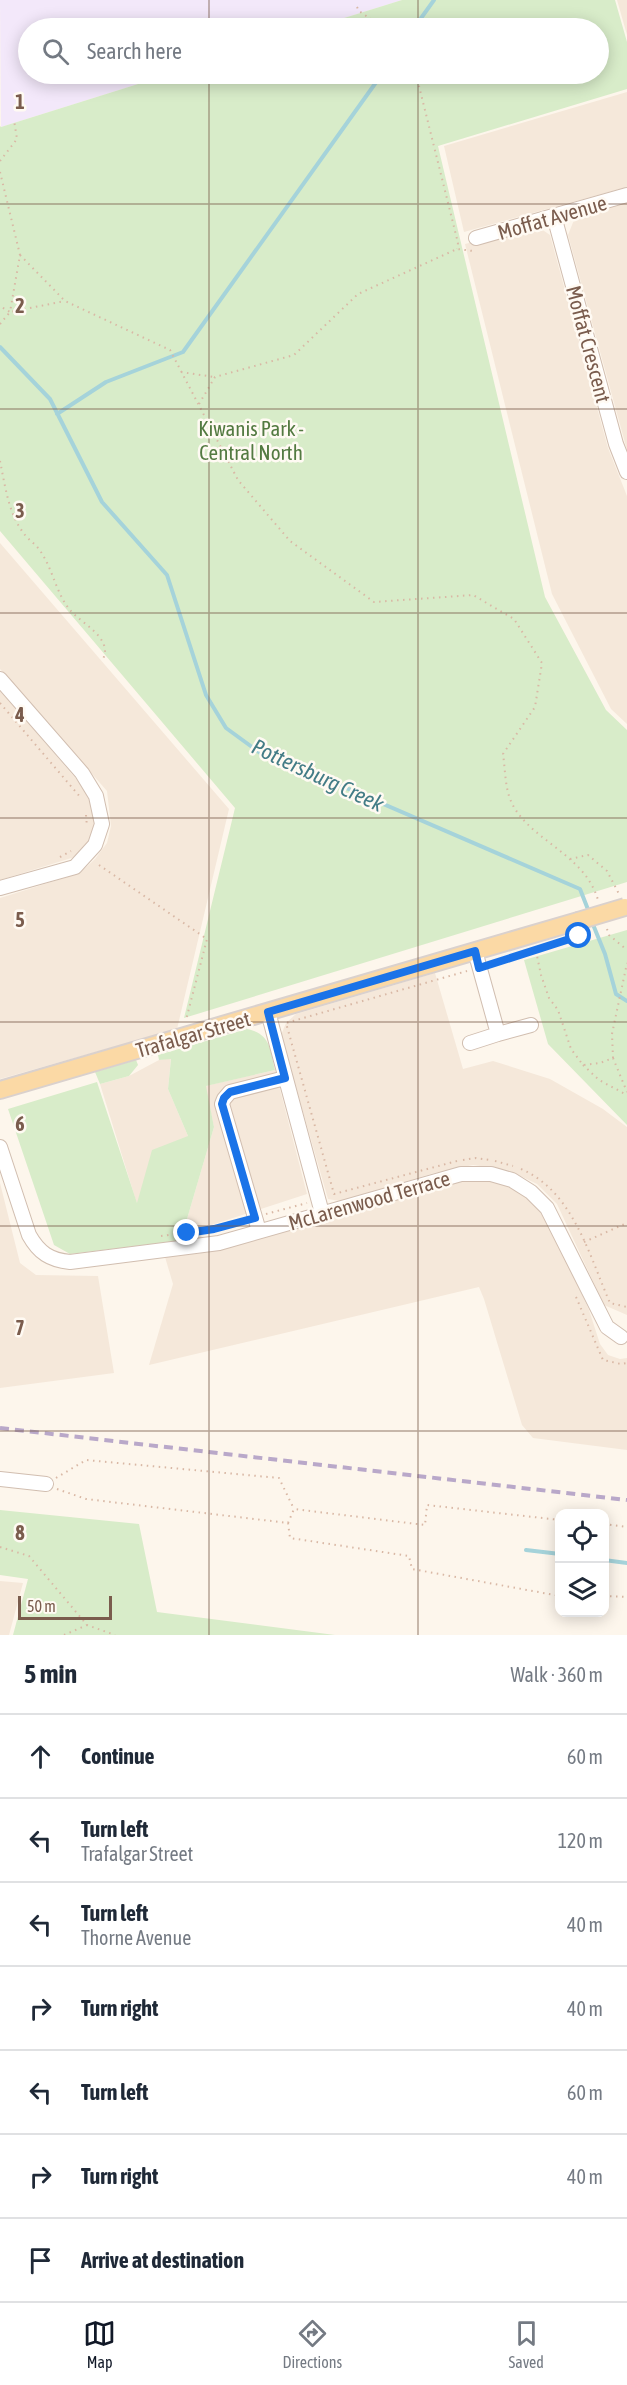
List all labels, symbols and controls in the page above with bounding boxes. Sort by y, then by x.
search box [18,18,609,84]
icon: search [39,35,72,68]
text: Search here [87,38,182,64]
text: 1 [15,90,25,113]
street label: Moffat Avenue [495,190,609,244]
street label: Moffat Crescent [562,283,616,405]
text: 2 [15,294,25,317]
park label: Kiwanis Park - Central North [198,416,304,464]
text: 3 [15,499,25,522]
text: 4 [14,703,25,726]
water label: Pottersburg Creek [248,733,388,817]
text: 5 [15,908,25,931]
route start [565,922,591,948]
street label: Trafalgar Street [133,1006,253,1062]
text: 6 [15,1112,25,1135]
street label: McLarenwood Terrace [285,1165,453,1235]
route end [173,1219,199,1245]
text: 7 [15,1316,25,1339]
map controls [555,1509,609,1617]
button: locate [555,1509,609,1563]
text: 8 [15,1521,25,1544]
button: layers [555,1563,609,1617]
scale bar [18,1593,112,1620]
text: 50 m [27,1597,56,1615]
text: 5 min [24,1659,77,1689]
text: Walk · 360 m [511,1663,603,1686]
icon: ahead [24,1740,57,1773]
text: Continue [81,1743,155,1769]
text: 60 m [567,1745,603,1768]
text: Turn left [81,1816,148,1842]
icon: left [24,1824,57,1857]
text: 120 m [558,1829,603,1852]
text: Trafalgar Street [81,1842,193,1865]
text: Turn left [81,1900,148,1926]
icon: left [24,1908,57,1941]
text: 40 m [567,1913,603,1936]
text: Thorne Avenue [81,1926,191,1949]
icon: right [24,1992,57,2025]
text: Turn right [81,1995,158,2021]
text: 40 m [567,1997,603,2020]
icon: left [24,2076,57,2109]
text: Turn left [81,2079,148,2105]
text: 60 m [567,2081,603,2104]
icon: right [24,2160,57,2193]
text: Turn right [81,2163,158,2189]
text: 40 m [567,2165,603,2188]
icon: arrive [24,2244,57,2277]
text: Arrive at destination [81,2247,244,2273]
tab: Map [83,2317,116,2371]
tab: Directions [282,2317,342,2371]
tab: Saved [508,2317,544,2371]

